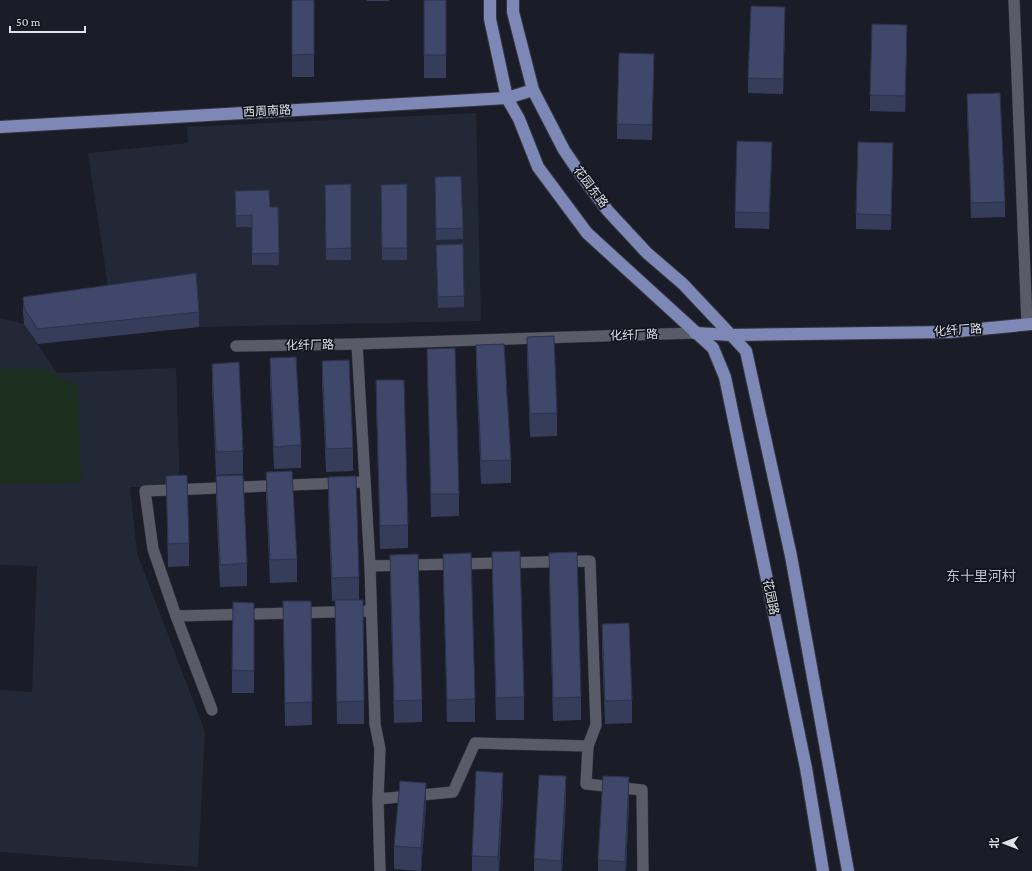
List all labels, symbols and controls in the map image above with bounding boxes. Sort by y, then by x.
scale bar [10,8,85,34]
text: 50 m [16,15,41,29]
street label: 西周南路 [243,103,291,119]
street label: 花园东路 [571,164,611,210]
street label: 化纤厂路 [934,321,982,339]
street label: 化纤厂路 [610,327,658,343]
street label: 化纤厂路 [286,338,334,352]
district label: 东十里河村 [946,568,1016,584]
street label: 花园路 [760,578,782,616]
north arrow [984,823,1024,863]
text: 北 [988,838,1000,849]

